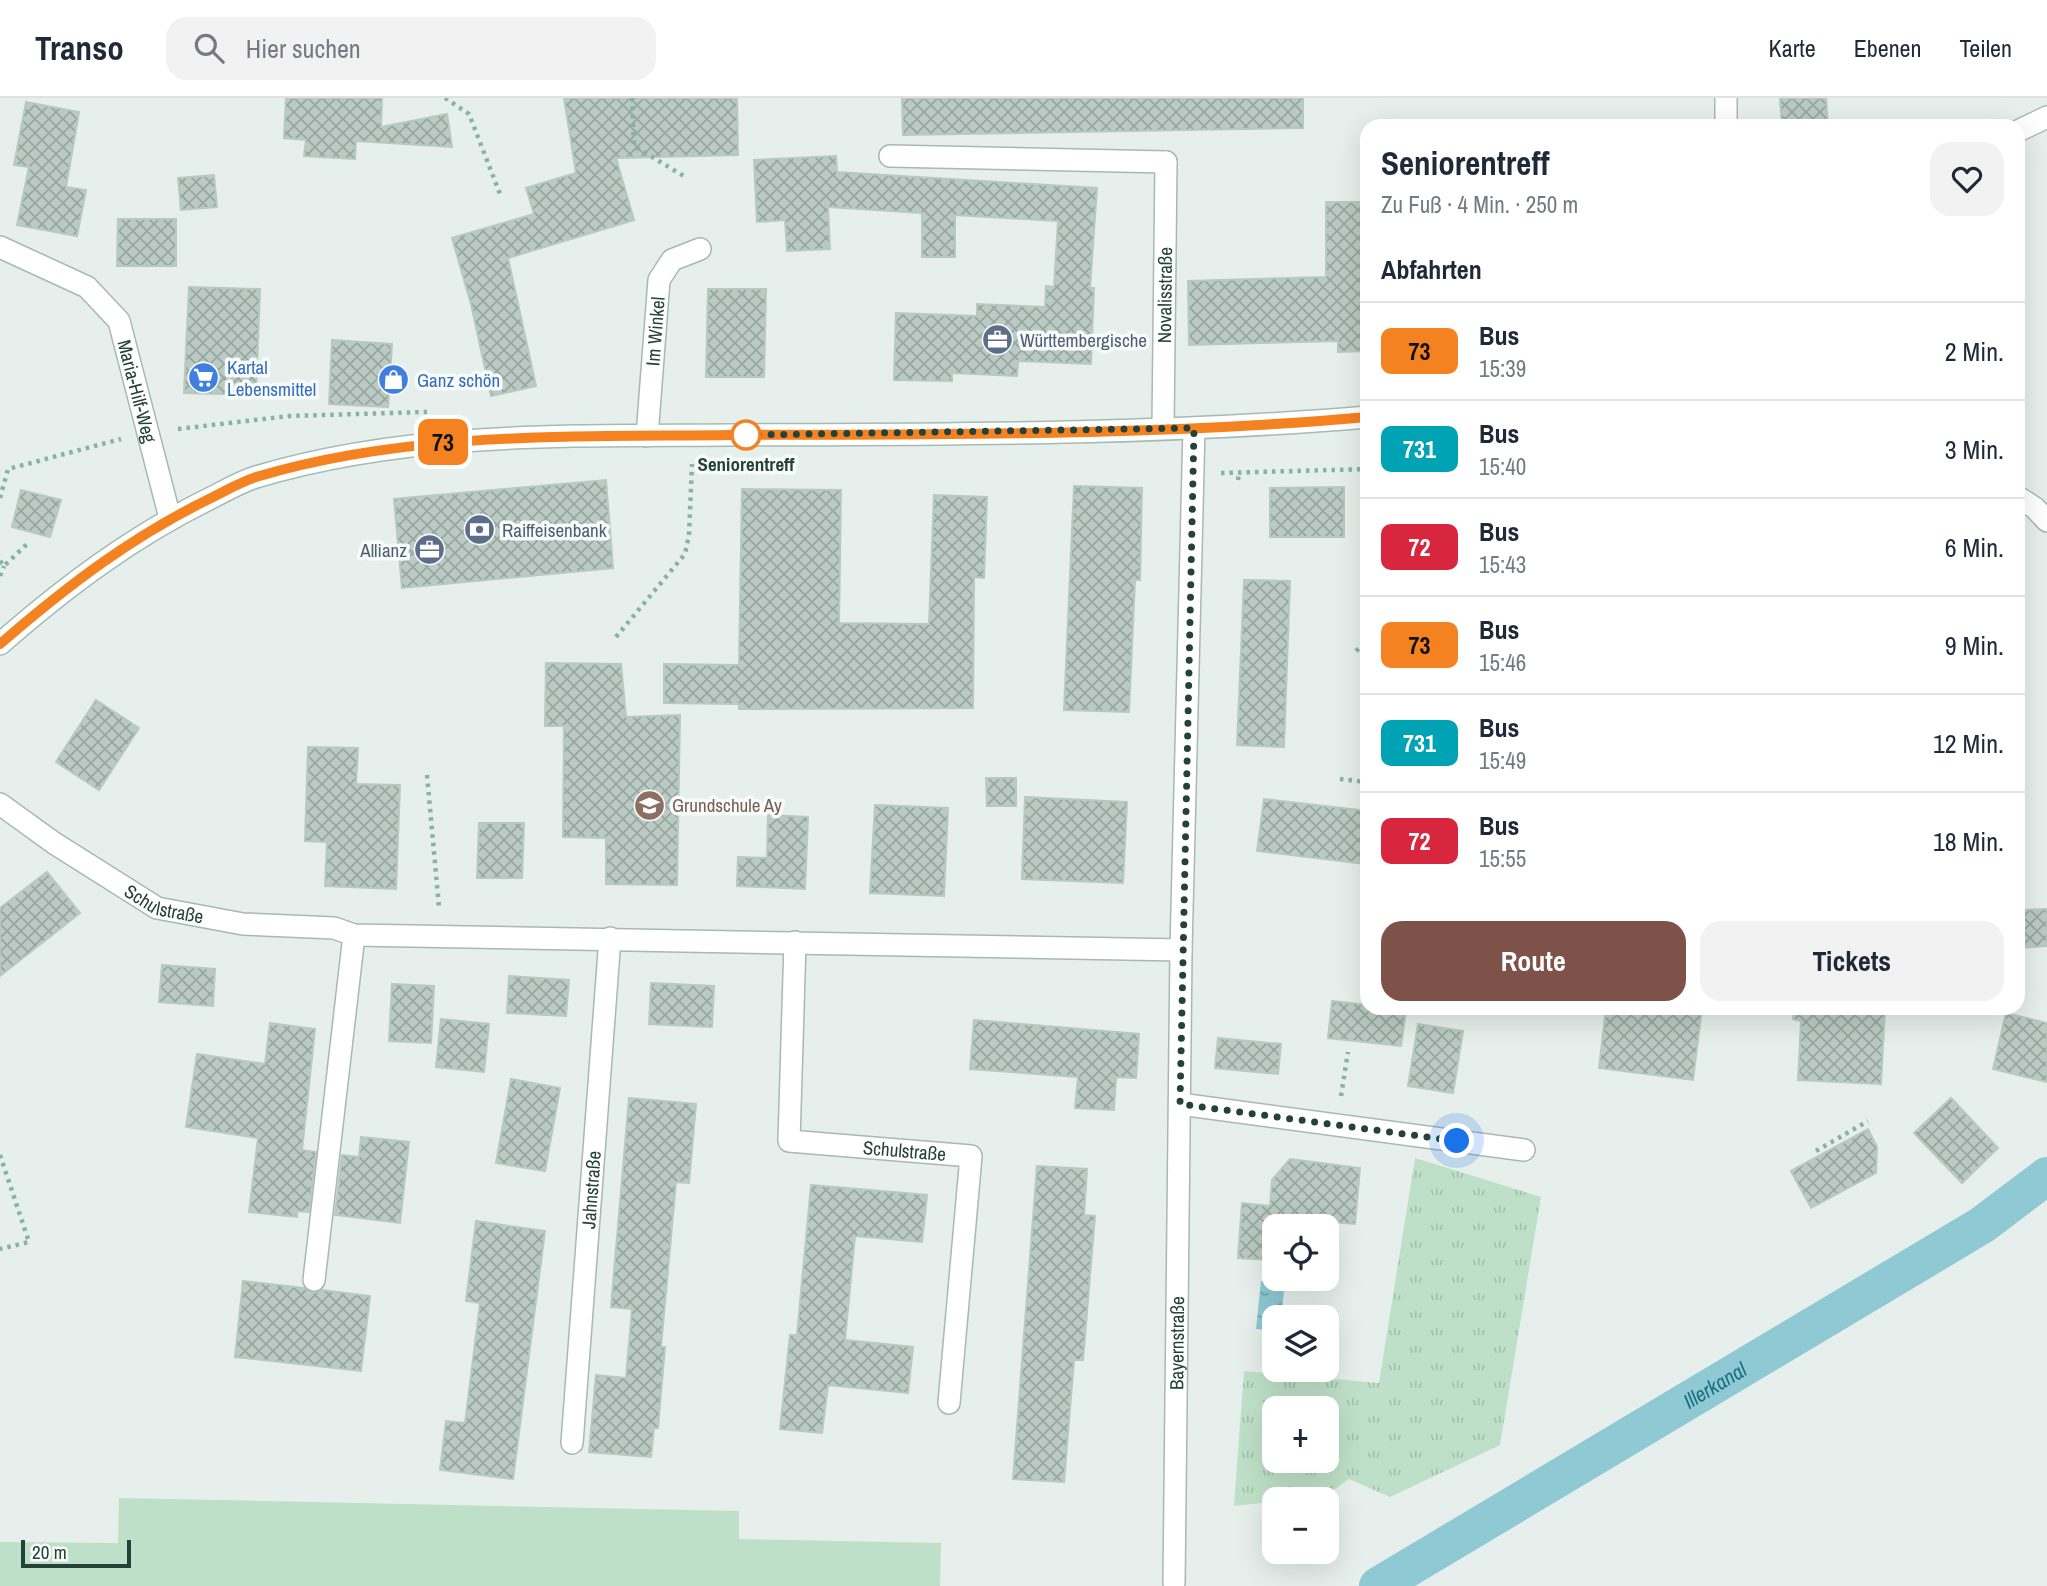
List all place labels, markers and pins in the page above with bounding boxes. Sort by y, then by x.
office icon: Württembergische [980,323,1014,357]
place label: Württembergische [1020,327,1147,353]
place label: Kartal Lebensmittel [227,354,316,402]
supermarket icon: Kartal Lebensmittel [187,361,221,395]
shop icon: Ganz schön [377,363,411,397]
place label: Ganz schön [417,367,500,393]
marker: Seniorentreff [731,420,761,450]
place label: Seniorentreff [698,451,795,477]
bank icon: Raiffeisenbank [462,513,496,547]
place label: Raiffeisenbank [502,517,607,543]
office icon: Allianz [413,533,447,567]
place label: Allianz [359,537,407,563]
school or university icon: Grundschule Ay [632,788,666,822]
place label: Grundschule Ay [672,792,782,818]

